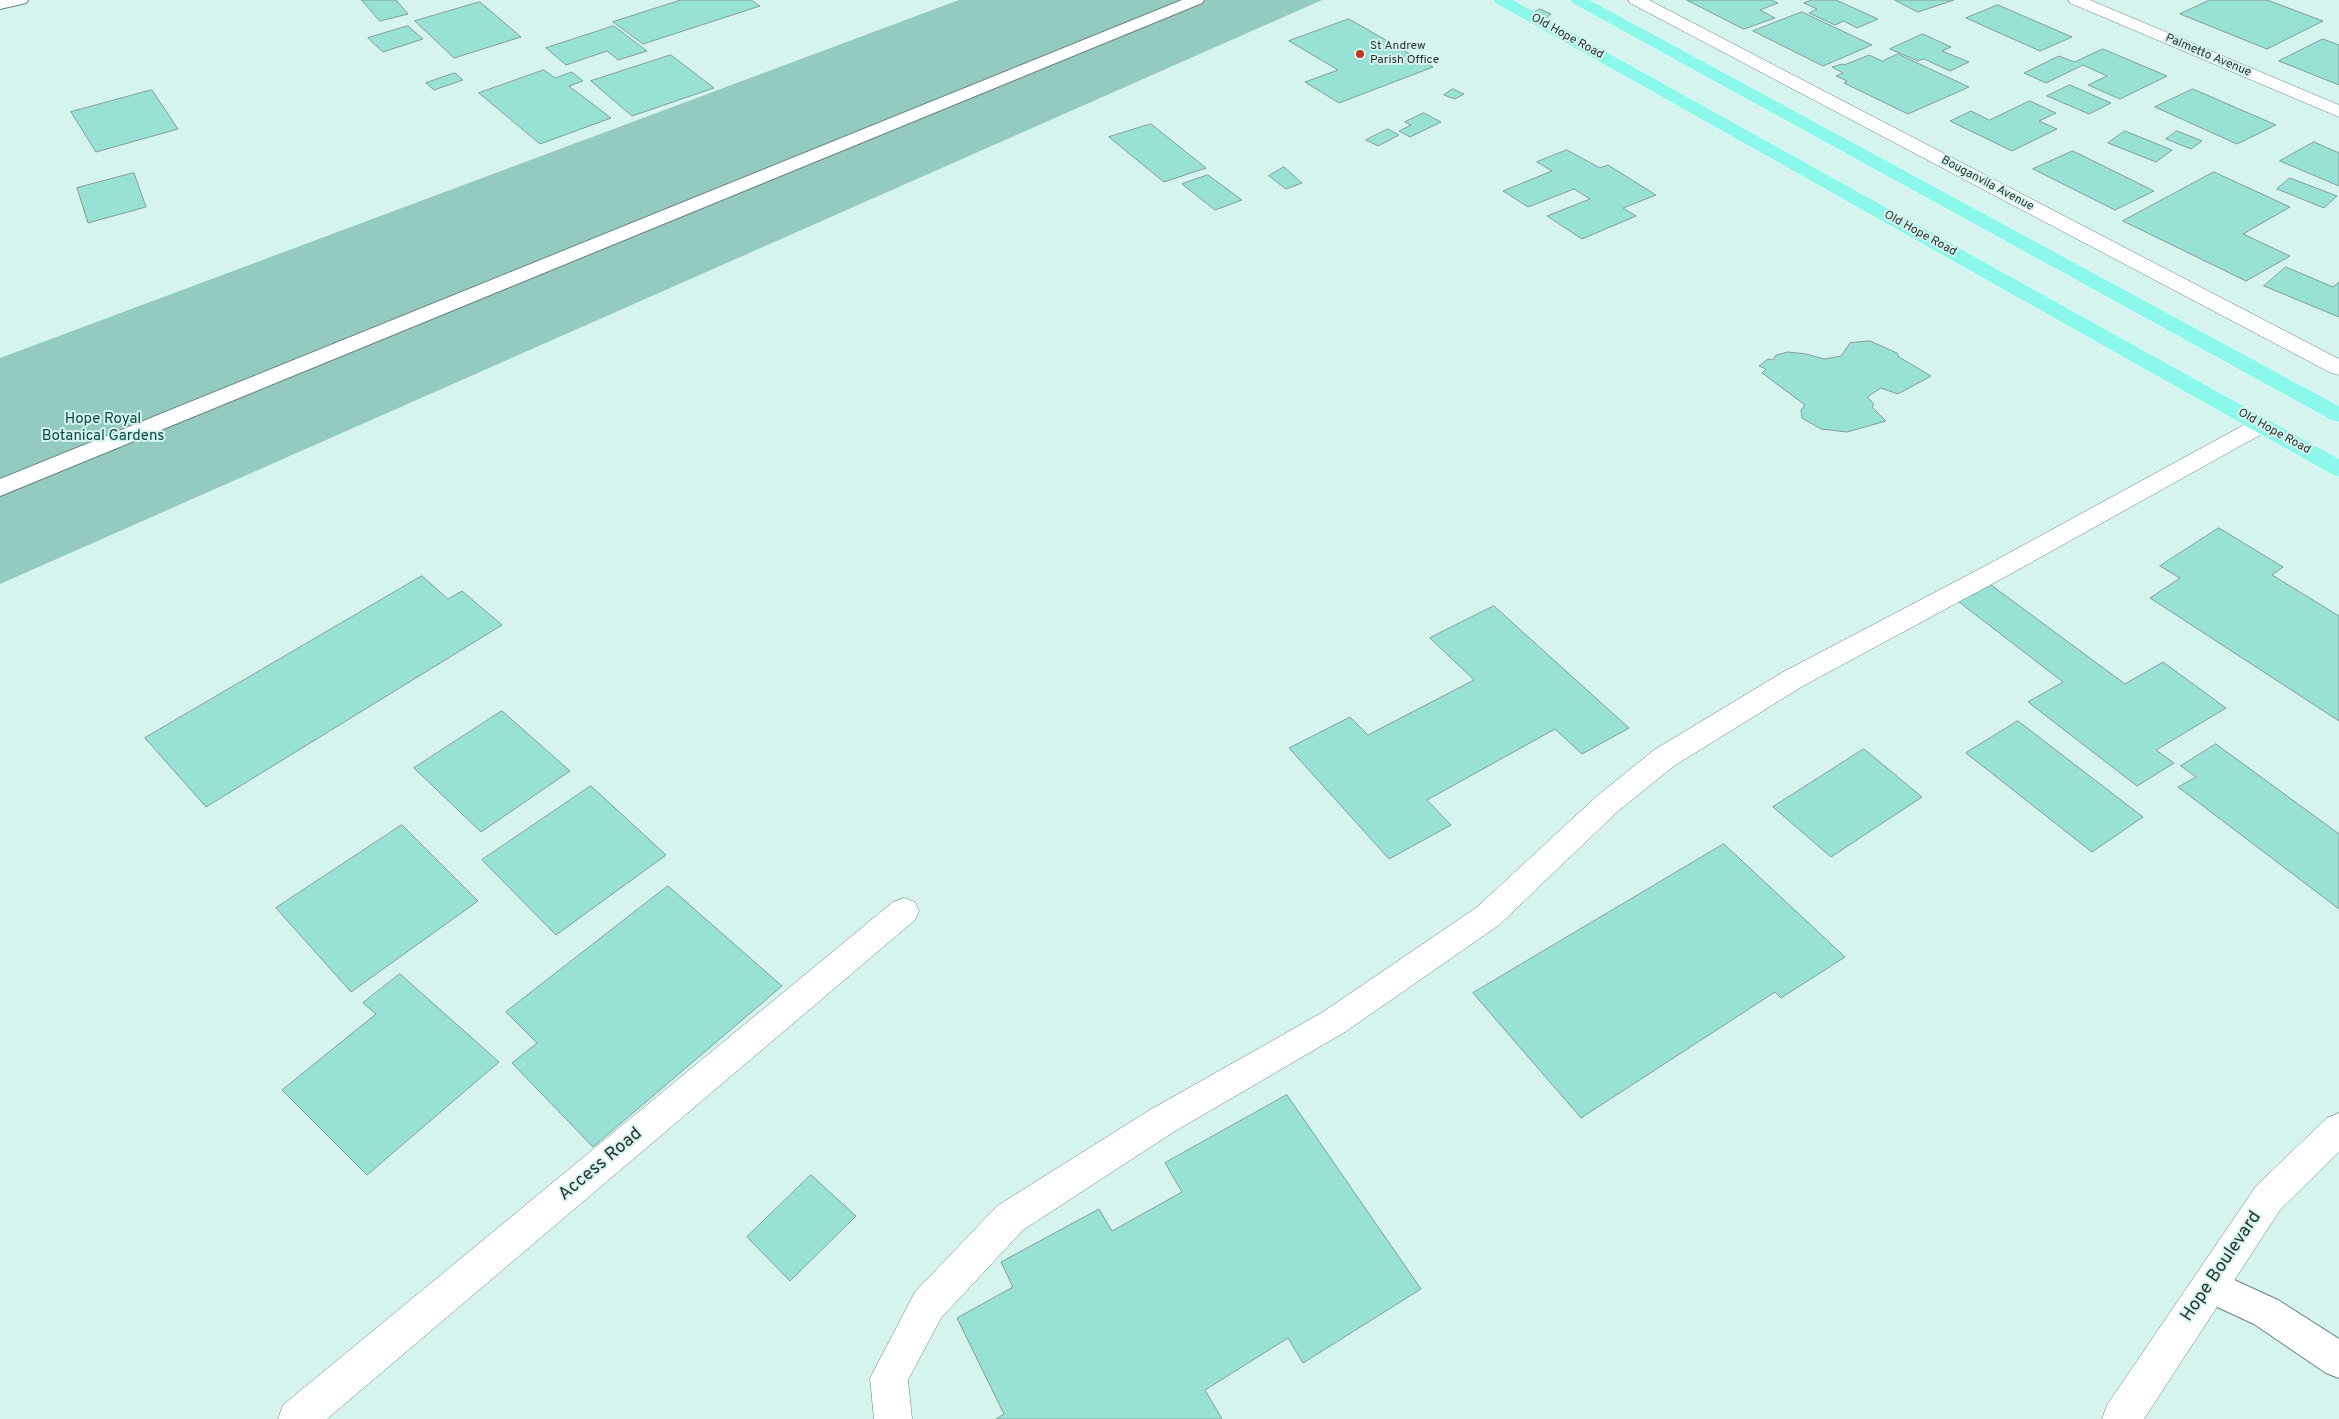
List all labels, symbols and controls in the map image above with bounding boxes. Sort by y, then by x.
street label: Old Hope Road [1528,11,1606,63]
street label: Palmetto Avenue [2163,31,2253,81]
place label: St Andrew Parish Office [1370,40,1439,68]
marker: St Andrew Parish Office [1354,48,1366,60]
street label: Bouganvila Avenue [1938,153,2036,215]
street label: Old Hope Road [1881,208,1959,260]
street label: Old Hope Road [2235,406,2313,458]
park label: Hope Royal Botanical Gardens [42,411,164,446]
street label: Access Road [555,1124,647,1206]
street label: Hope Boulevard [2177,1208,2267,1326]

